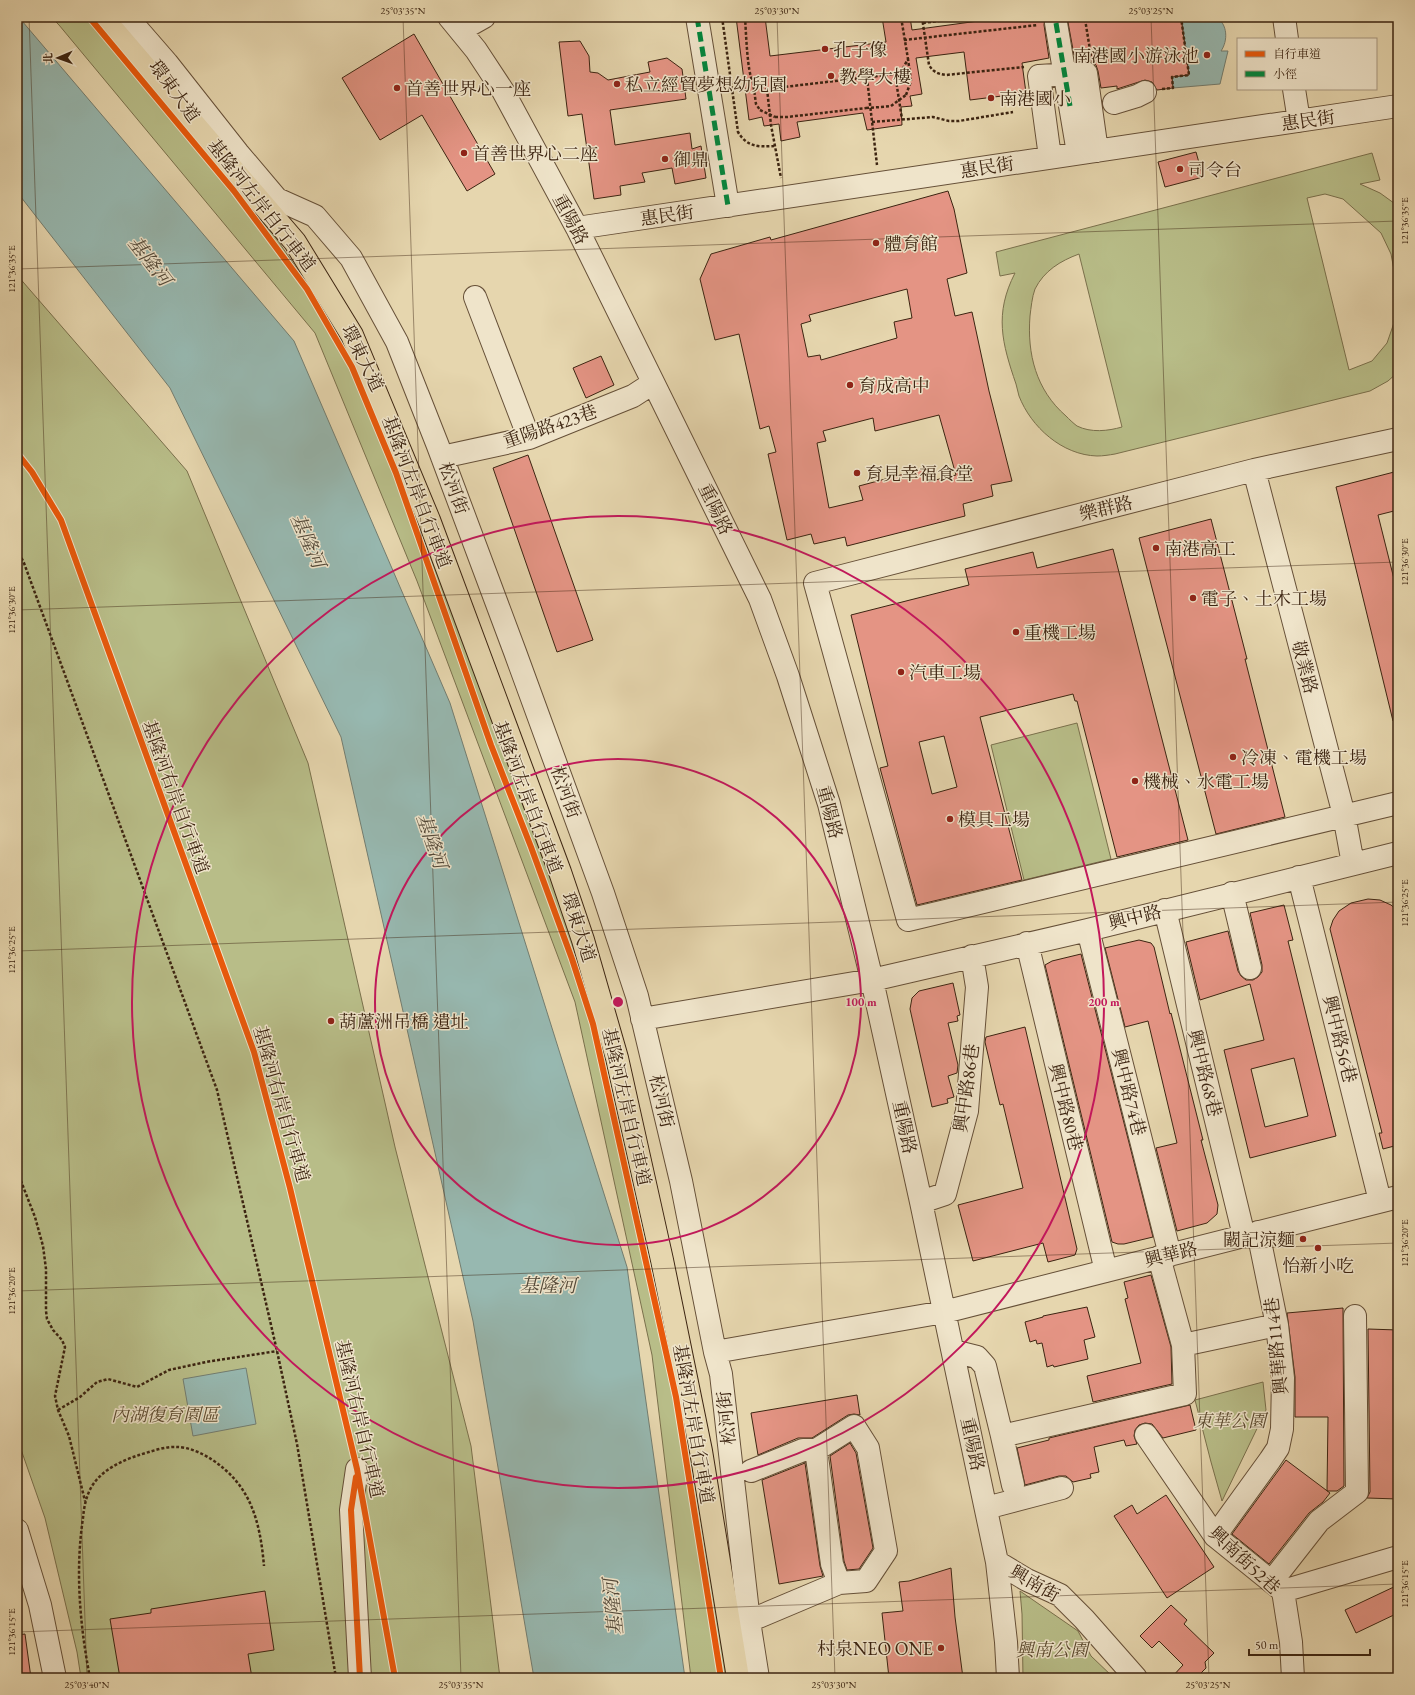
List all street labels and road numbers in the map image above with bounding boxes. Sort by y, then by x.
street label: 環東大道 [145,55,205,127]
street label: 惠民街 [1280,105,1336,135]
street label: 基隆河左岸自行車道 [203,134,321,276]
street label: 惠民街 [959,151,1015,183]
street label: 重陽路 [548,190,594,248]
street label: 惠民街 [639,200,695,230]
street label: 環東大道 [337,321,389,395]
street label: 重陽路423巷 [500,399,600,453]
street label: 基隆河左岸自行車道 [377,412,457,572]
street label: 松河街 [434,459,474,517]
street label: 重陽路 [694,480,738,538]
street label: 樂群路 [1077,490,1135,526]
street label: 敬業路 [1287,638,1323,696]
street label: 基隆河右岸自行車道 [137,717,215,877]
street label: 基隆河左岸自行車道 [488,717,568,877]
street label: 松河街 [546,763,586,821]
street label: 重陽路 [812,783,848,841]
street label: 環東大道 [557,889,601,965]
street label: 興中路 [1106,899,1164,935]
street label: 興中路56巷 [1318,993,1362,1085]
street label: 基隆河右岸自行車道 [249,1023,315,1185]
street label: 基隆河左岸自行車道 [598,1025,656,1189]
street label: 興中路68巷 [1183,1027,1227,1119]
street label: 興中路86巷 [948,1042,984,1134]
street label: 興中路74巷 [1107,1046,1151,1138]
street label: 興中路80巷 [1044,1061,1088,1153]
street label: 松河街 [645,1072,679,1130]
street label: 重陽路 [888,1098,922,1156]
street label: 興華路 [1142,1236,1200,1272]
street label: 興華路114巷 [1259,1296,1293,1396]
street label: 基隆河右岸自行車道 [331,1337,389,1501]
street label: 基隆河左岸自行車道 [669,1342,719,1506]
street label: 松河街 [712,1390,740,1446]
street label: 重陽路 [956,1415,990,1473]
street label: 興南街52巷 [1205,1521,1285,1599]
street label: 興南街 [1006,1560,1064,1606]

